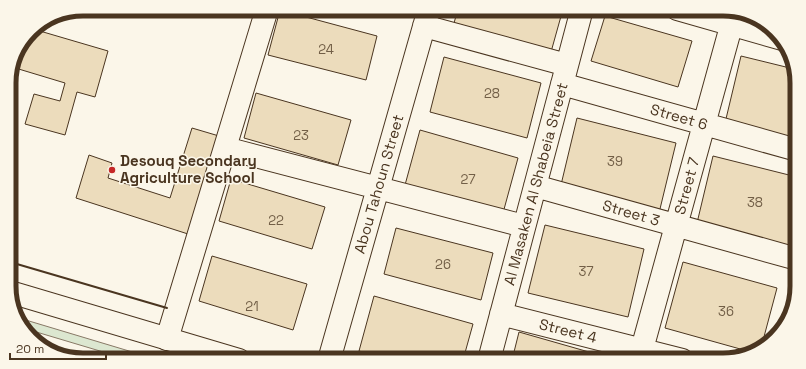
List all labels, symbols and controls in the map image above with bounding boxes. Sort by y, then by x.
house number: 24 [318,41,334,58]
street label: Al Masaken Al Shabeia Street [499,80,572,287]
house number: 28 [484,85,500,102]
street label: Street 6 [648,99,710,134]
street label: Abou Tahoun Street [350,112,407,256]
house number: 23 [293,127,309,144]
place label: Desouq Secondary Agriculture School [120,151,257,187]
house number: 39 [607,153,623,170]
street label: Street 7 [670,155,703,216]
marker: Desouq Secondary Agriculture School [107,165,117,175]
house number: 27 [460,171,476,188]
house number: 38 [747,194,763,211]
street label: Street 3 [600,195,662,230]
house number: 22 [268,212,284,229]
house number: 26 [435,256,451,273]
house number: 37 [578,263,594,280]
house number: 21 [245,298,259,315]
house number: 36 [718,303,734,320]
street label: Street 4 [537,314,599,347]
scale bar [10,335,106,361]
text: 20 m [16,341,44,357]

